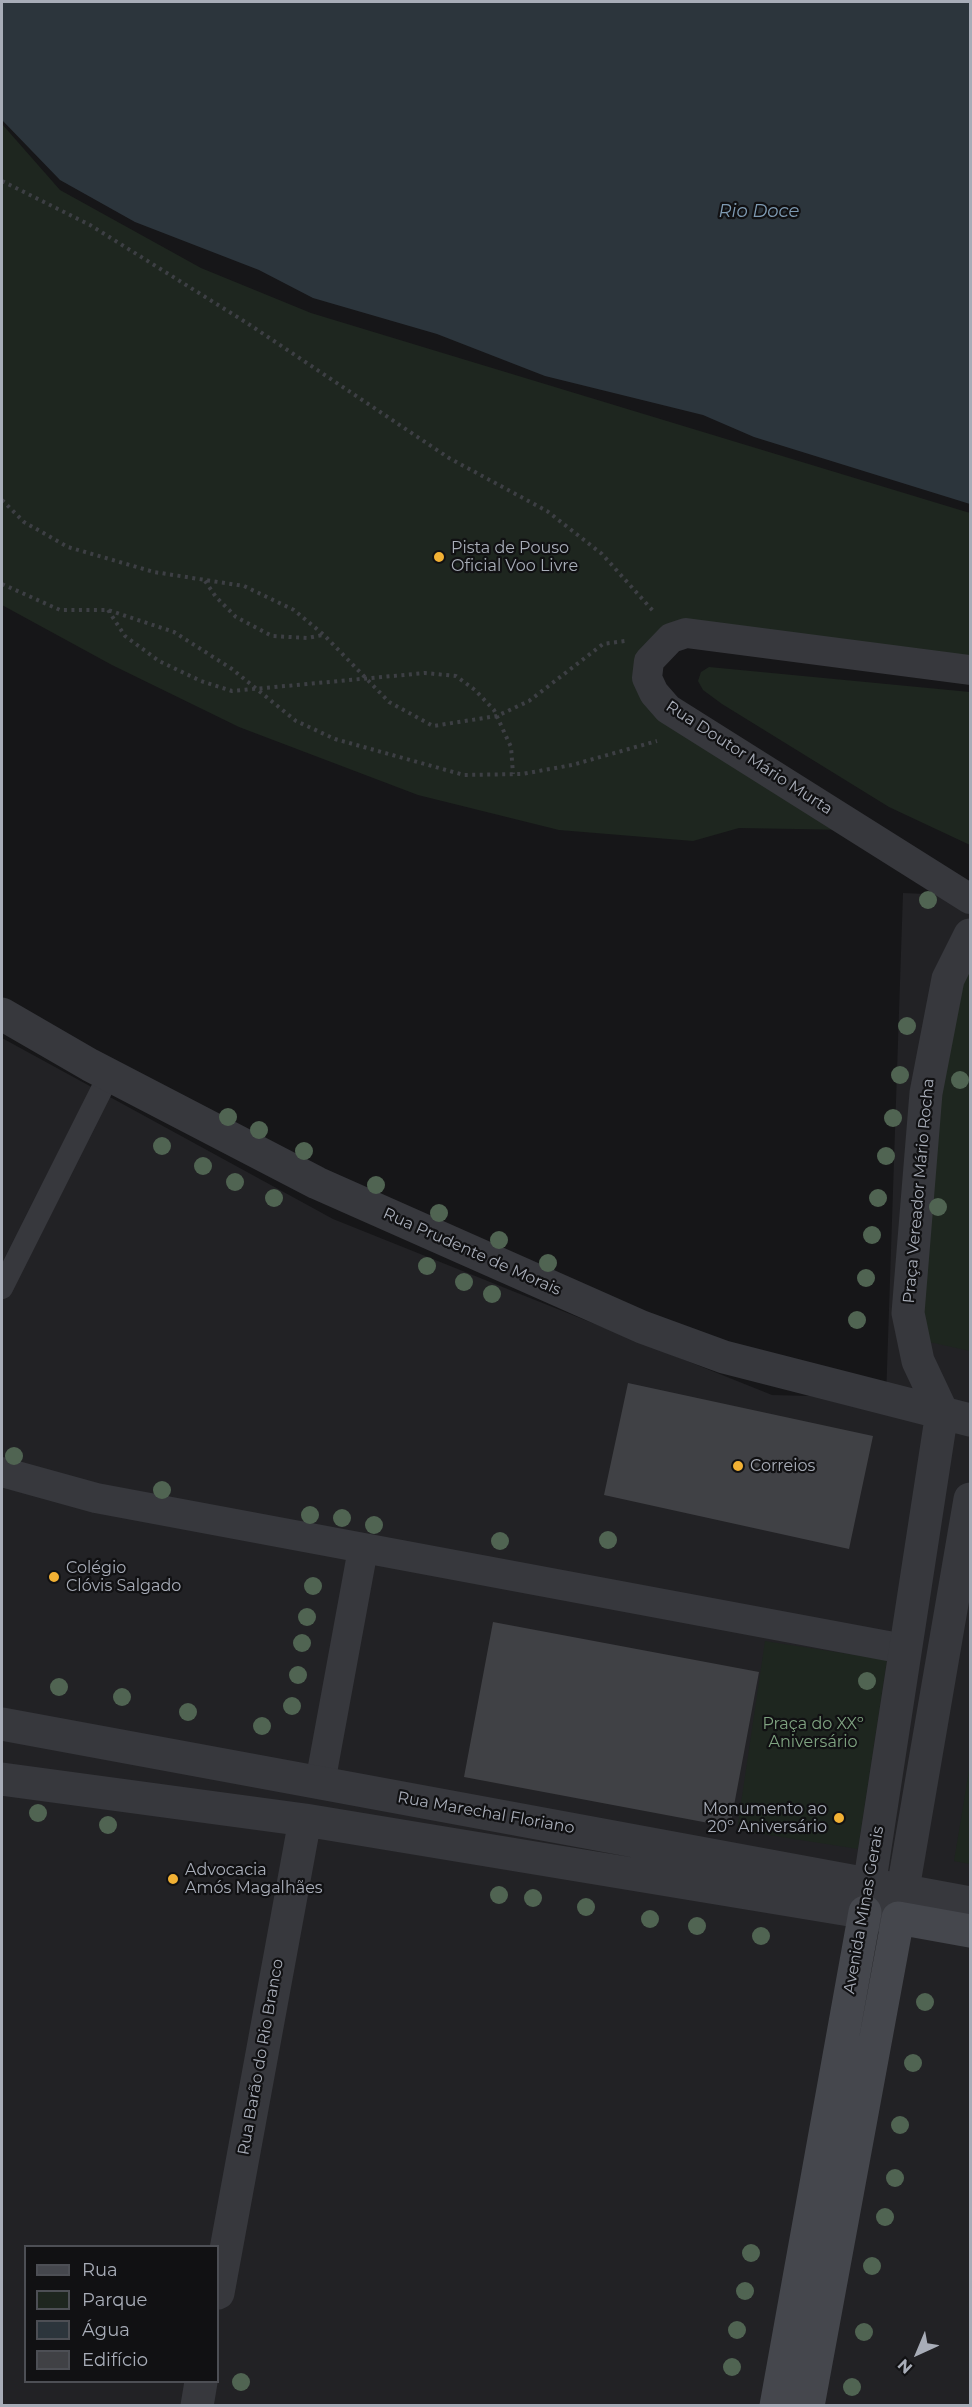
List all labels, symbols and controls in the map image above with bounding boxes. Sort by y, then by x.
water label: Rio Doce [719,201,799,223]
place label: Pista de Pouso Oficial Voo Livre [451,538,578,576]
marker: Pista de Pouso Oficial Voo Livre [432,550,446,564]
street label: Rua Doutor Mário Murta [662,697,836,819]
street label: Praça Vereador Mário Rocha [900,1078,938,1304]
street label: Rua Prudente de Morais [380,1204,564,1300]
place label: Correios [750,1456,815,1476]
marker: Correios [731,1459,745,1473]
place label: Colégio Clóvis Salgado [66,1558,181,1596]
marker: Colégio Clóvis Salgado [47,1570,61,1584]
park label: Praça do XXº Aniversário [762,1714,864,1752]
street label: Rua Marechal Floriano [396,1788,576,1838]
place label: Monumento ao 20º Aniversário [703,1799,827,1837]
marker: Monumento ao 20º Aniversário [832,1811,846,1825]
street label: Avenida Minas Gerais [840,1825,888,1995]
place label: Advocacia Amós Magalhães [185,1860,323,1898]
marker: Advocacia Amós Magalhães [166,1872,180,1886]
street label: Rua Barão do Rio Branco [234,1957,288,2157]
legend [24,2245,219,2383]
text: Rua [82,2259,118,2281]
text: Parque [82,2289,147,2311]
text: Água [82,2319,130,2341]
north arrow [888,2323,948,2383]
text: Edifício [82,2349,148,2371]
text: N [894,2355,916,2378]

